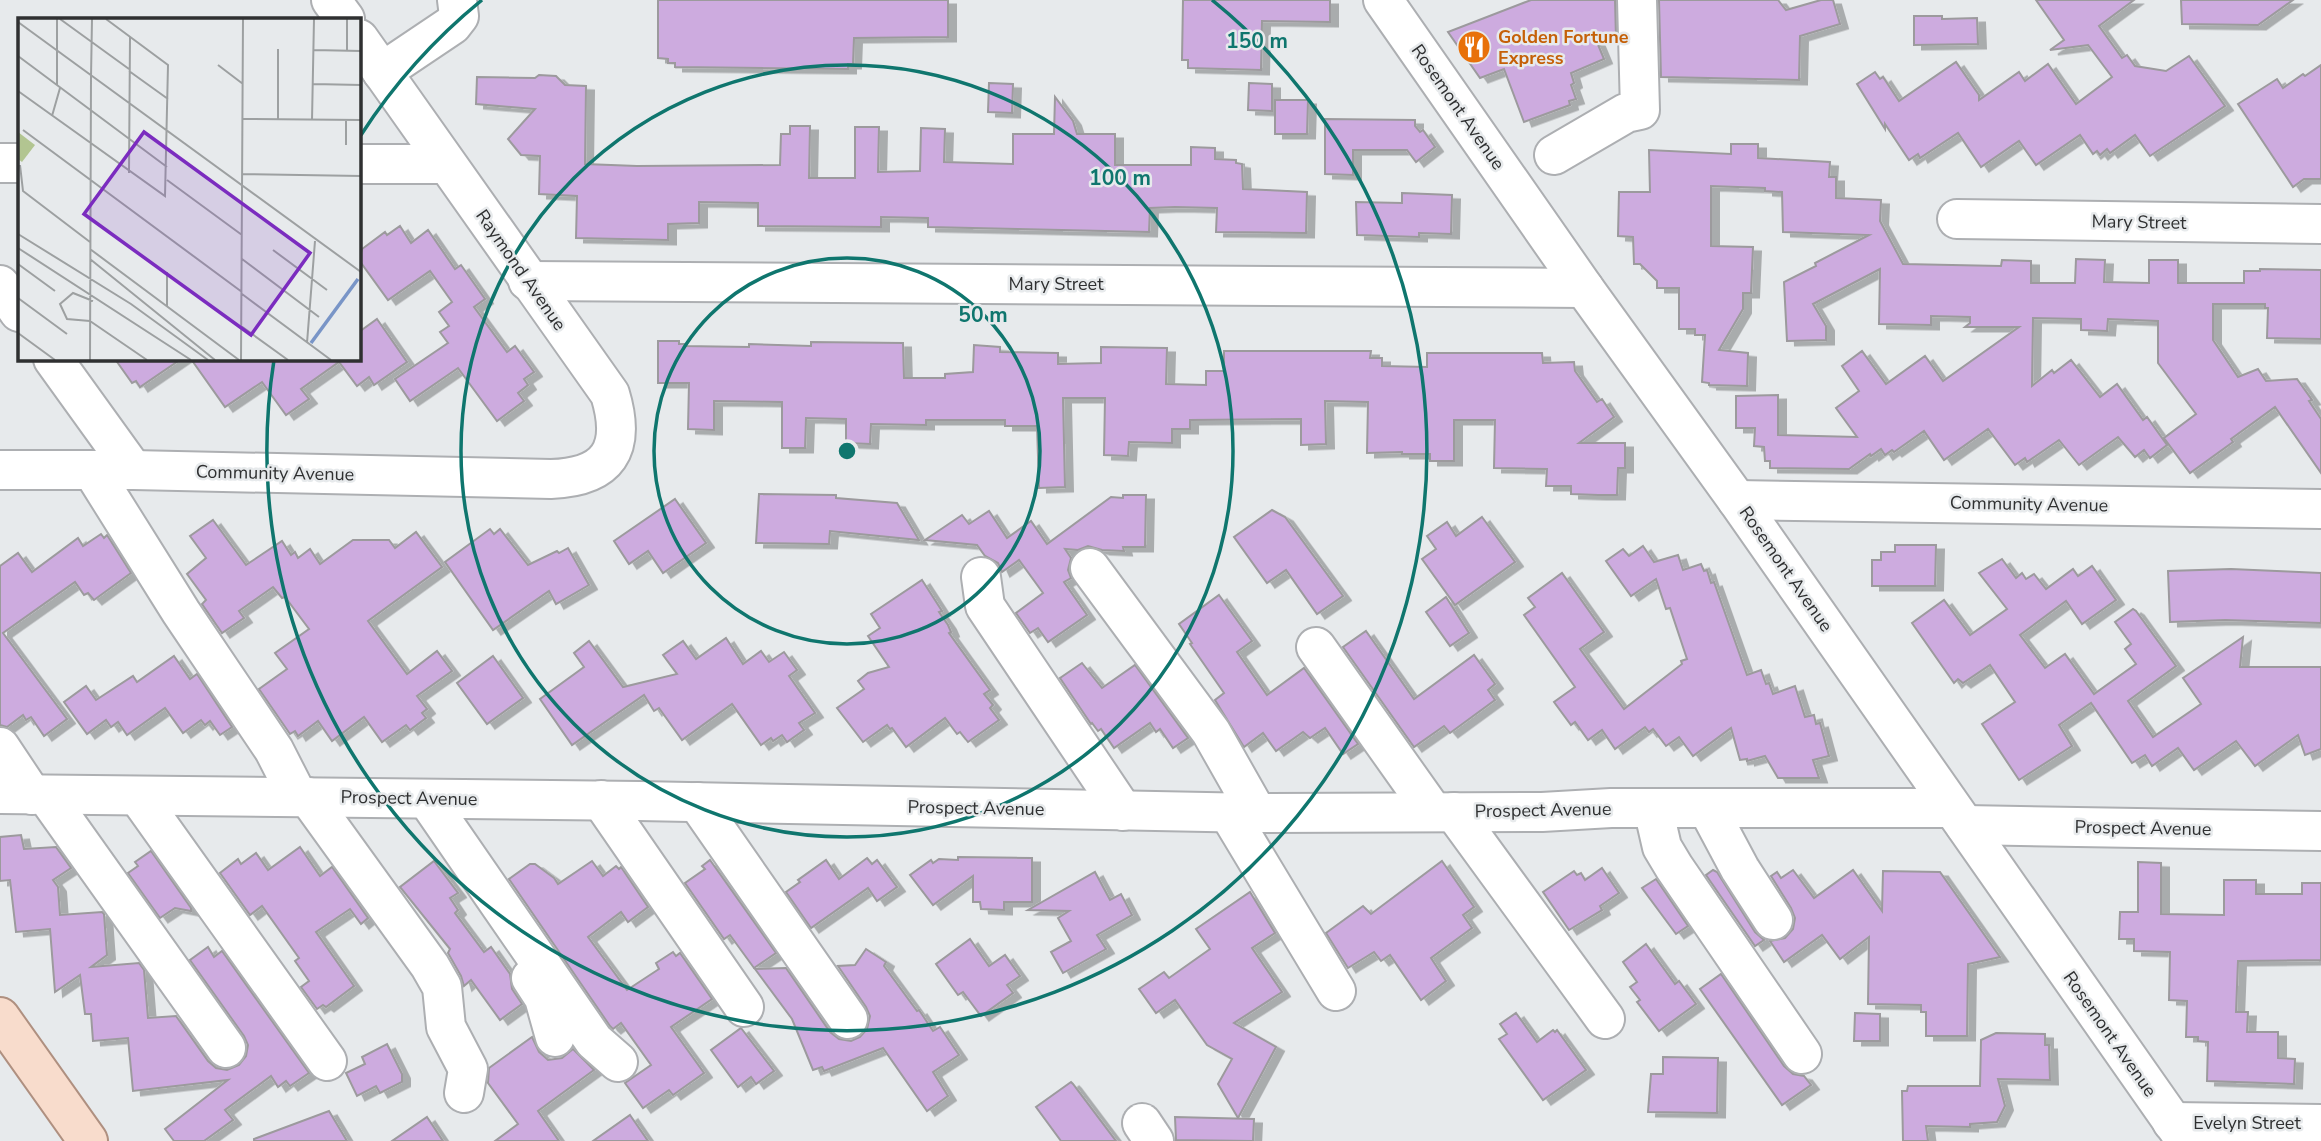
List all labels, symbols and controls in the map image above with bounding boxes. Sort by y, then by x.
inset map [18,18,360,360]
place label: Golden Fortune Express [1498,25,1629,70]
text: 150 m [1226,27,1288,55]
restaurant icon: Golden Fortune Express [1455,28,1493,66]
street label: Rosemont Avenue [1406,40,1510,174]
text: 100 m [1089,164,1151,192]
street label: Raymond Avenue [470,205,572,335]
street label: Mary Street [2091,209,2187,235]
street label: Mary Street [1009,272,1104,296]
text: 50 m [958,301,1008,329]
centre of rings [835,439,859,463]
street label: Community Avenue [196,460,354,486]
street label: Community Avenue [1950,491,2108,517]
street label: Rosemont Avenue [1734,502,1838,636]
street label: Prospect Avenue [340,785,478,811]
street label: Prospect Avenue [907,795,1045,821]
street label: Prospect Avenue [1474,797,1612,823]
street label: Prospect Avenue [2074,815,2212,841]
street label: Rosemont Avenue [2058,967,2162,1101]
street label: Evelyn Street [2193,1111,2301,1135]

